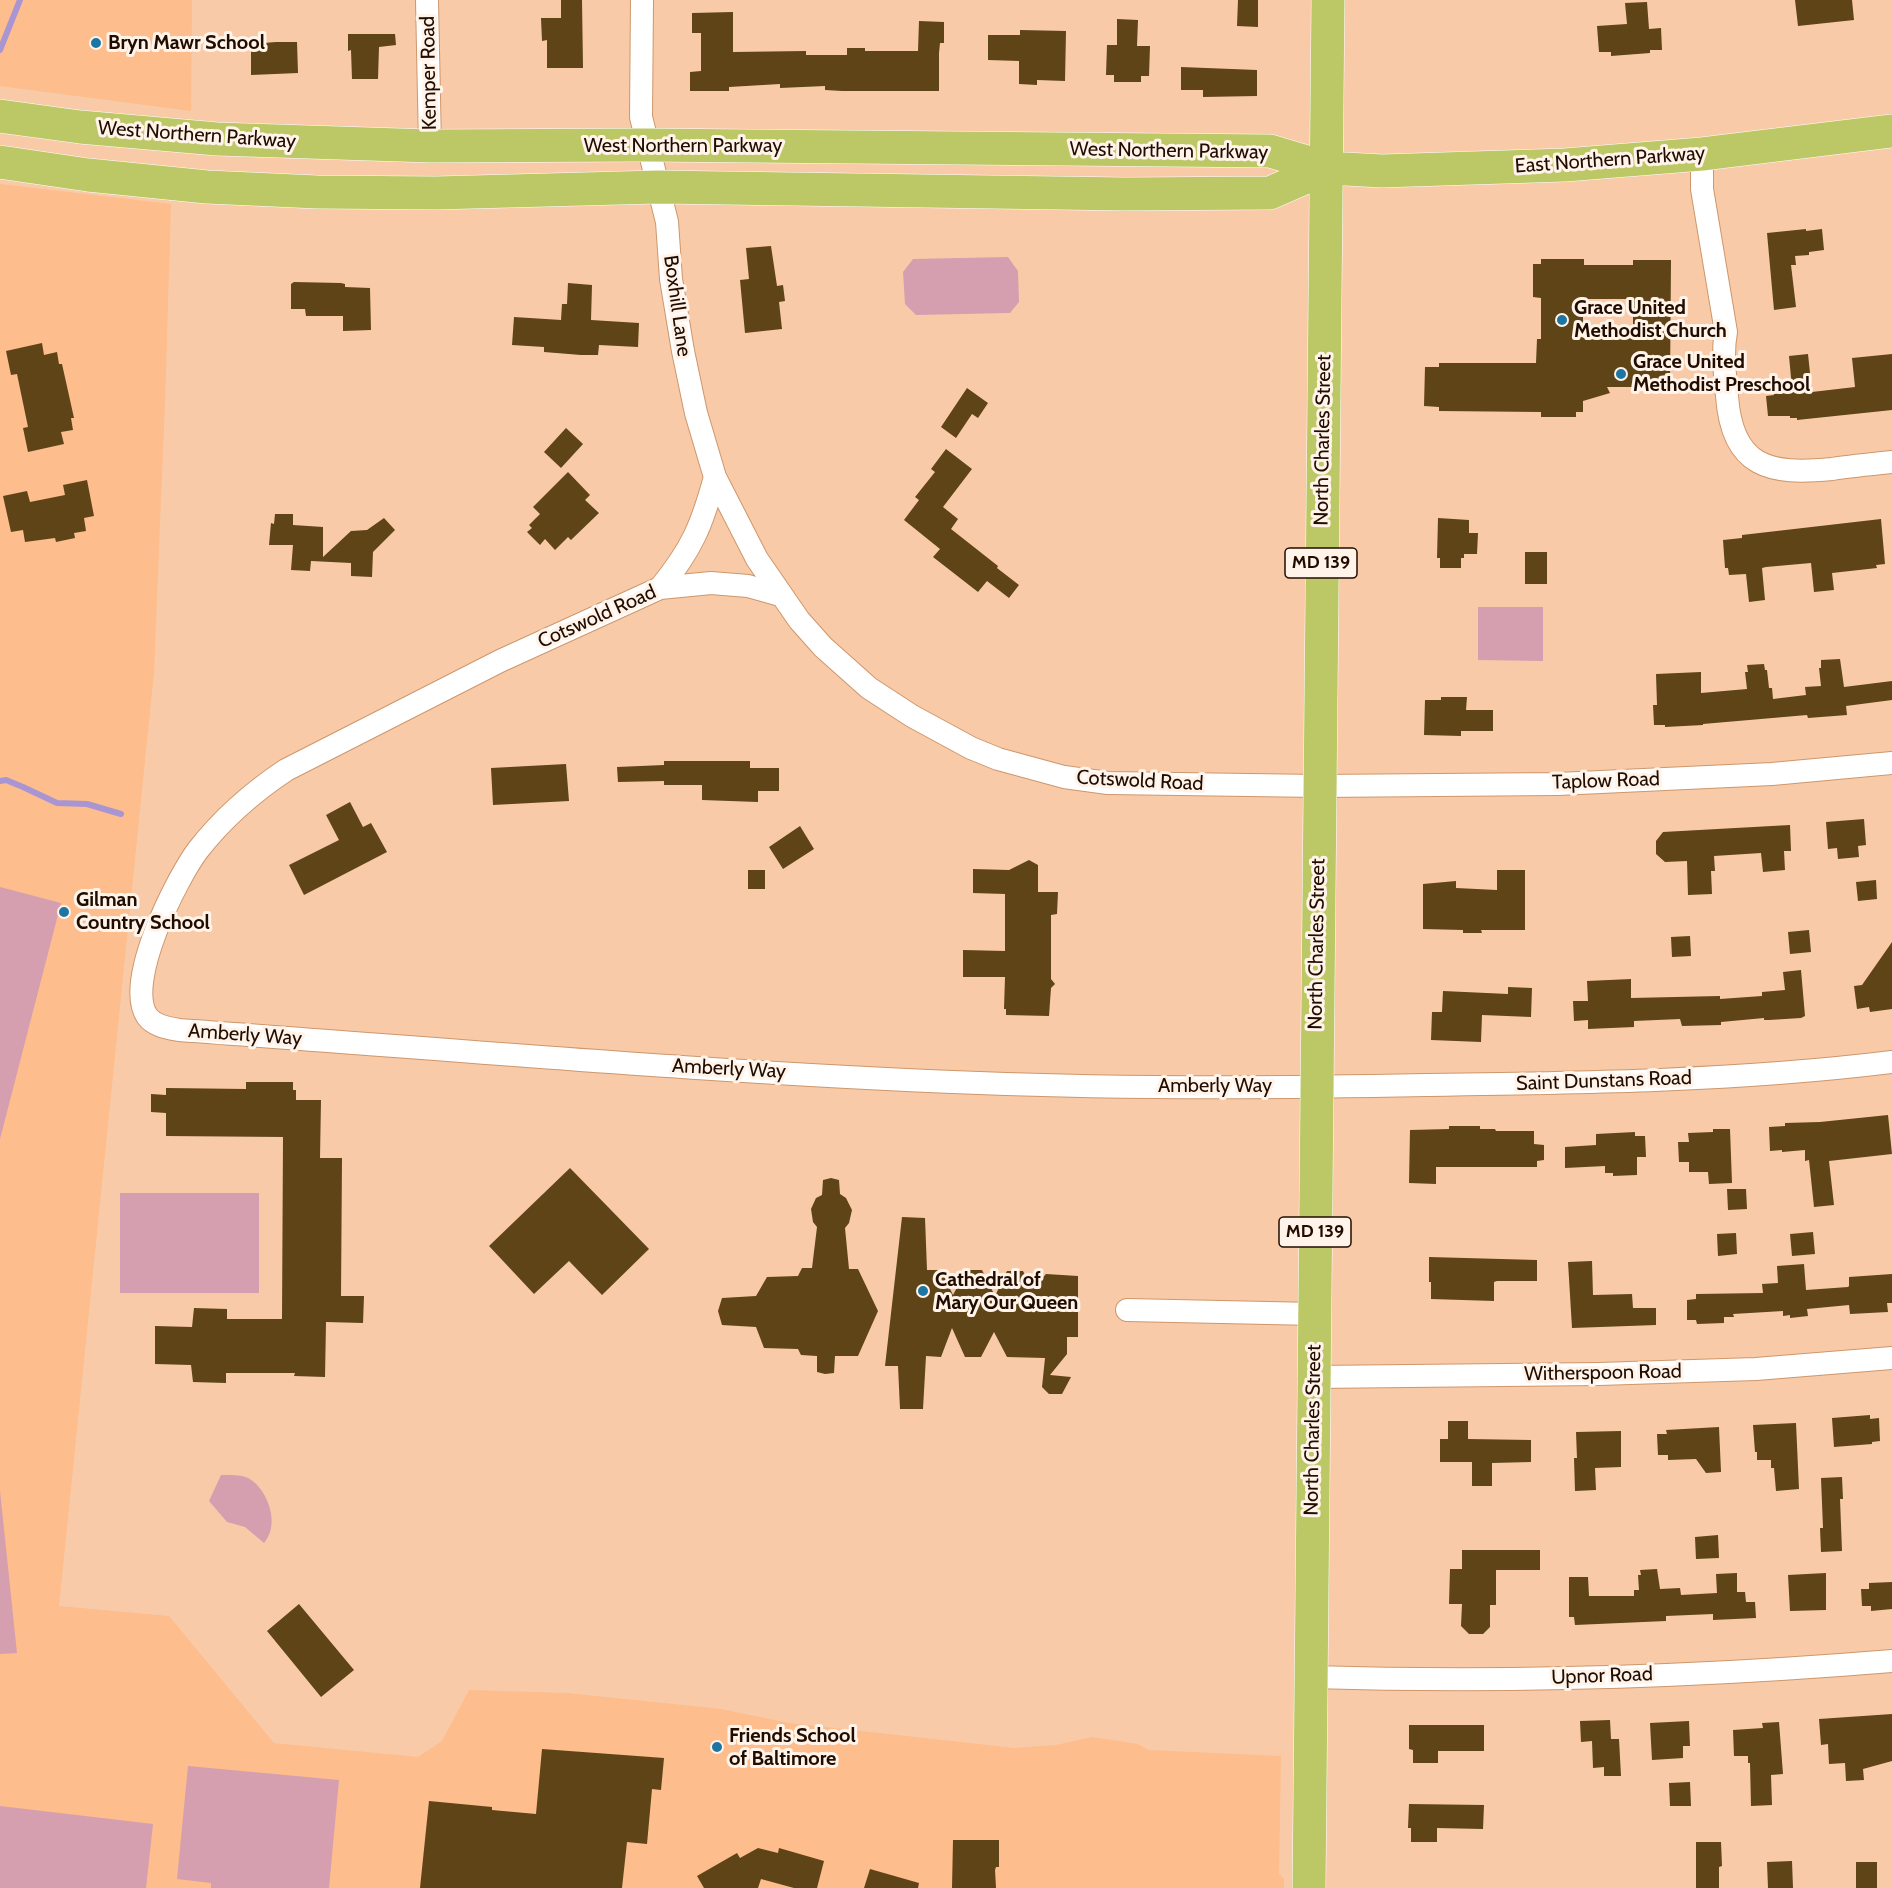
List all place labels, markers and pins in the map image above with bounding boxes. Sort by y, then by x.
place label: Bryn Mawr School [108,31,265,55]
marker: Bryn Mawr School [89,36,103,50]
place label: Grace United Methodist Church [1574,296,1727,343]
marker: Grace United Methodist Church [1555,313,1569,327]
place label: Grace United Methodist Preschool [1633,350,1810,397]
marker: Grace United Methodist Preschool [1614,367,1628,381]
place label: Gilman Country School [76,888,210,935]
marker: Gilman Country School [57,905,71,919]
place label: Cathedral of Mary Our Queen [935,1268,1078,1315]
marker: Cathedral of Mary Our Queen [916,1284,930,1298]
place label: Friends School of Baltimore [729,1724,856,1771]
marker: Friends School of Baltimore [710,1740,724,1754]

